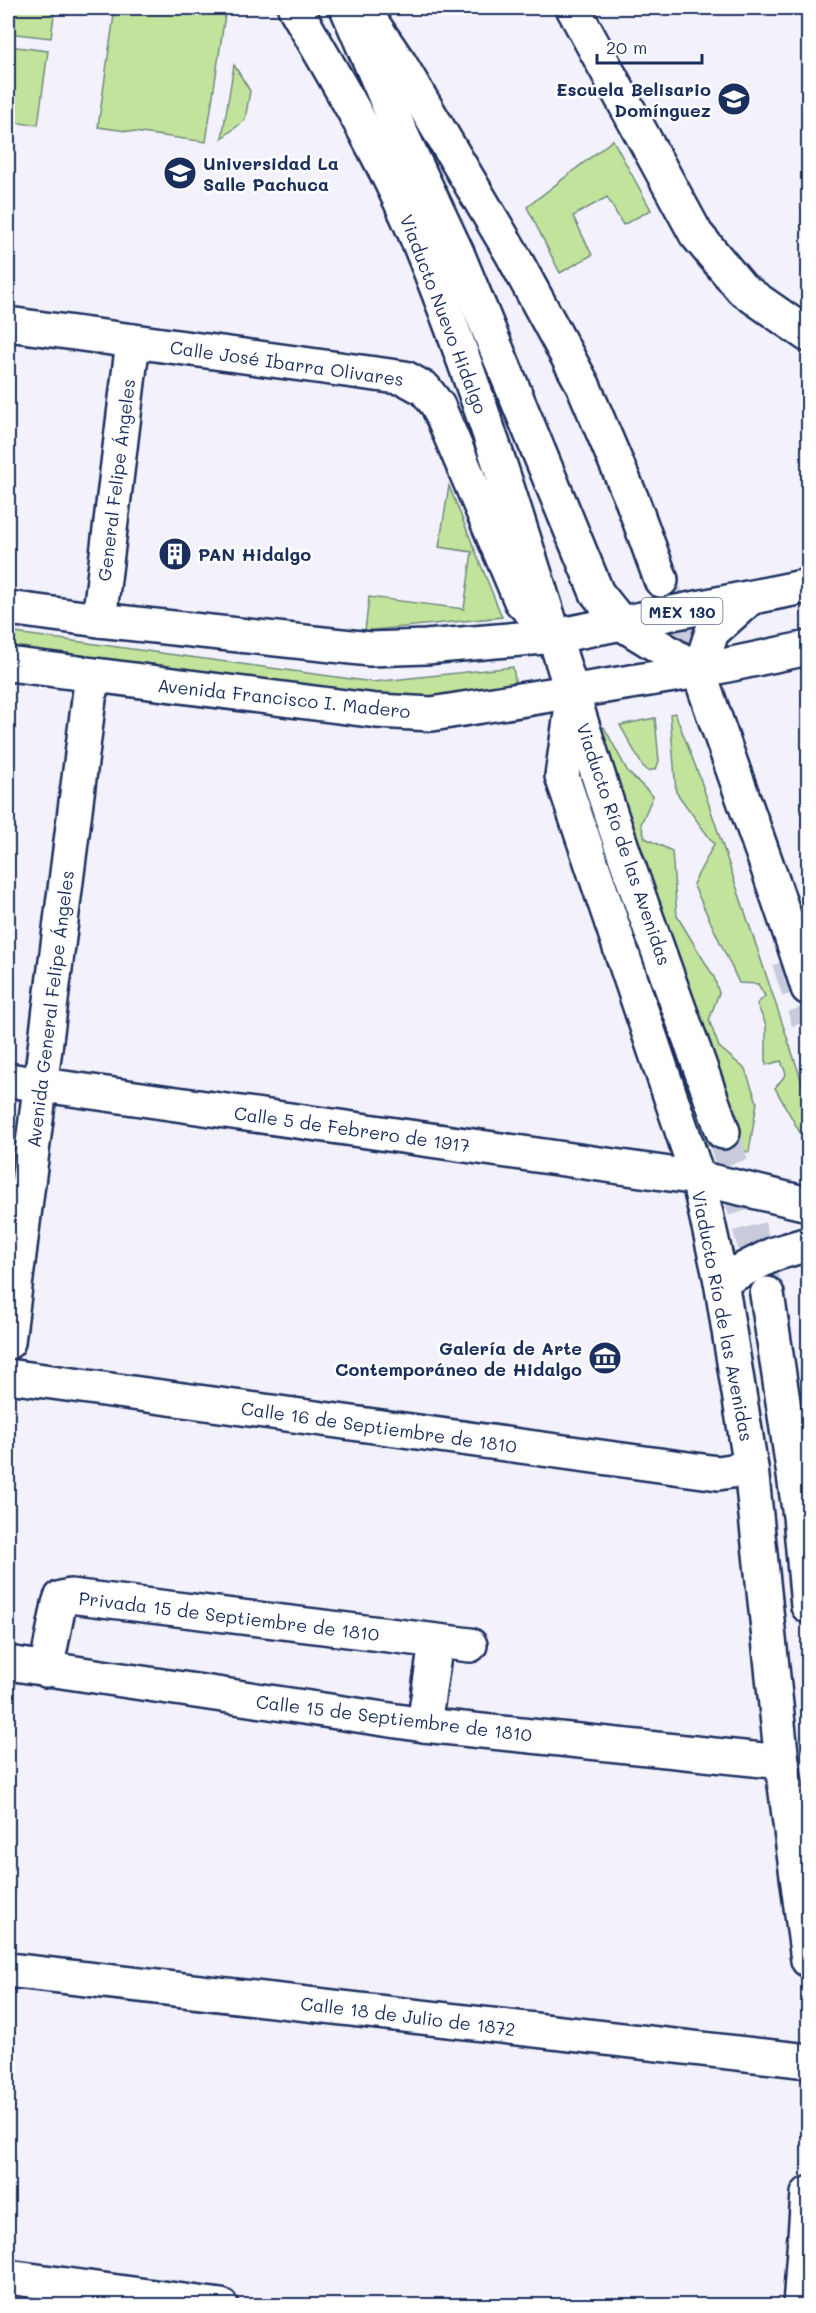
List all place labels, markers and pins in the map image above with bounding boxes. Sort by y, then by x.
place label: Escuela Belisario Domínguez [556,77,711,122]
school or university icon: Escuela Belisario Domínguez [716,81,752,117]
place label: Universidad La Salle Pachuca [203,151,339,196]
school or university icon: Universidad La Salle Pachuca [162,155,198,191]
building icon: PAN Hidalgo [157,536,193,572]
place label: PAN Hidalgo [198,542,311,566]
place label: Galería de Arte Contemporáneo de Hidalgo [335,1336,582,1381]
museum icon: Galería de Arte Contemporáneo de Hidalgo [587,1340,623,1376]

